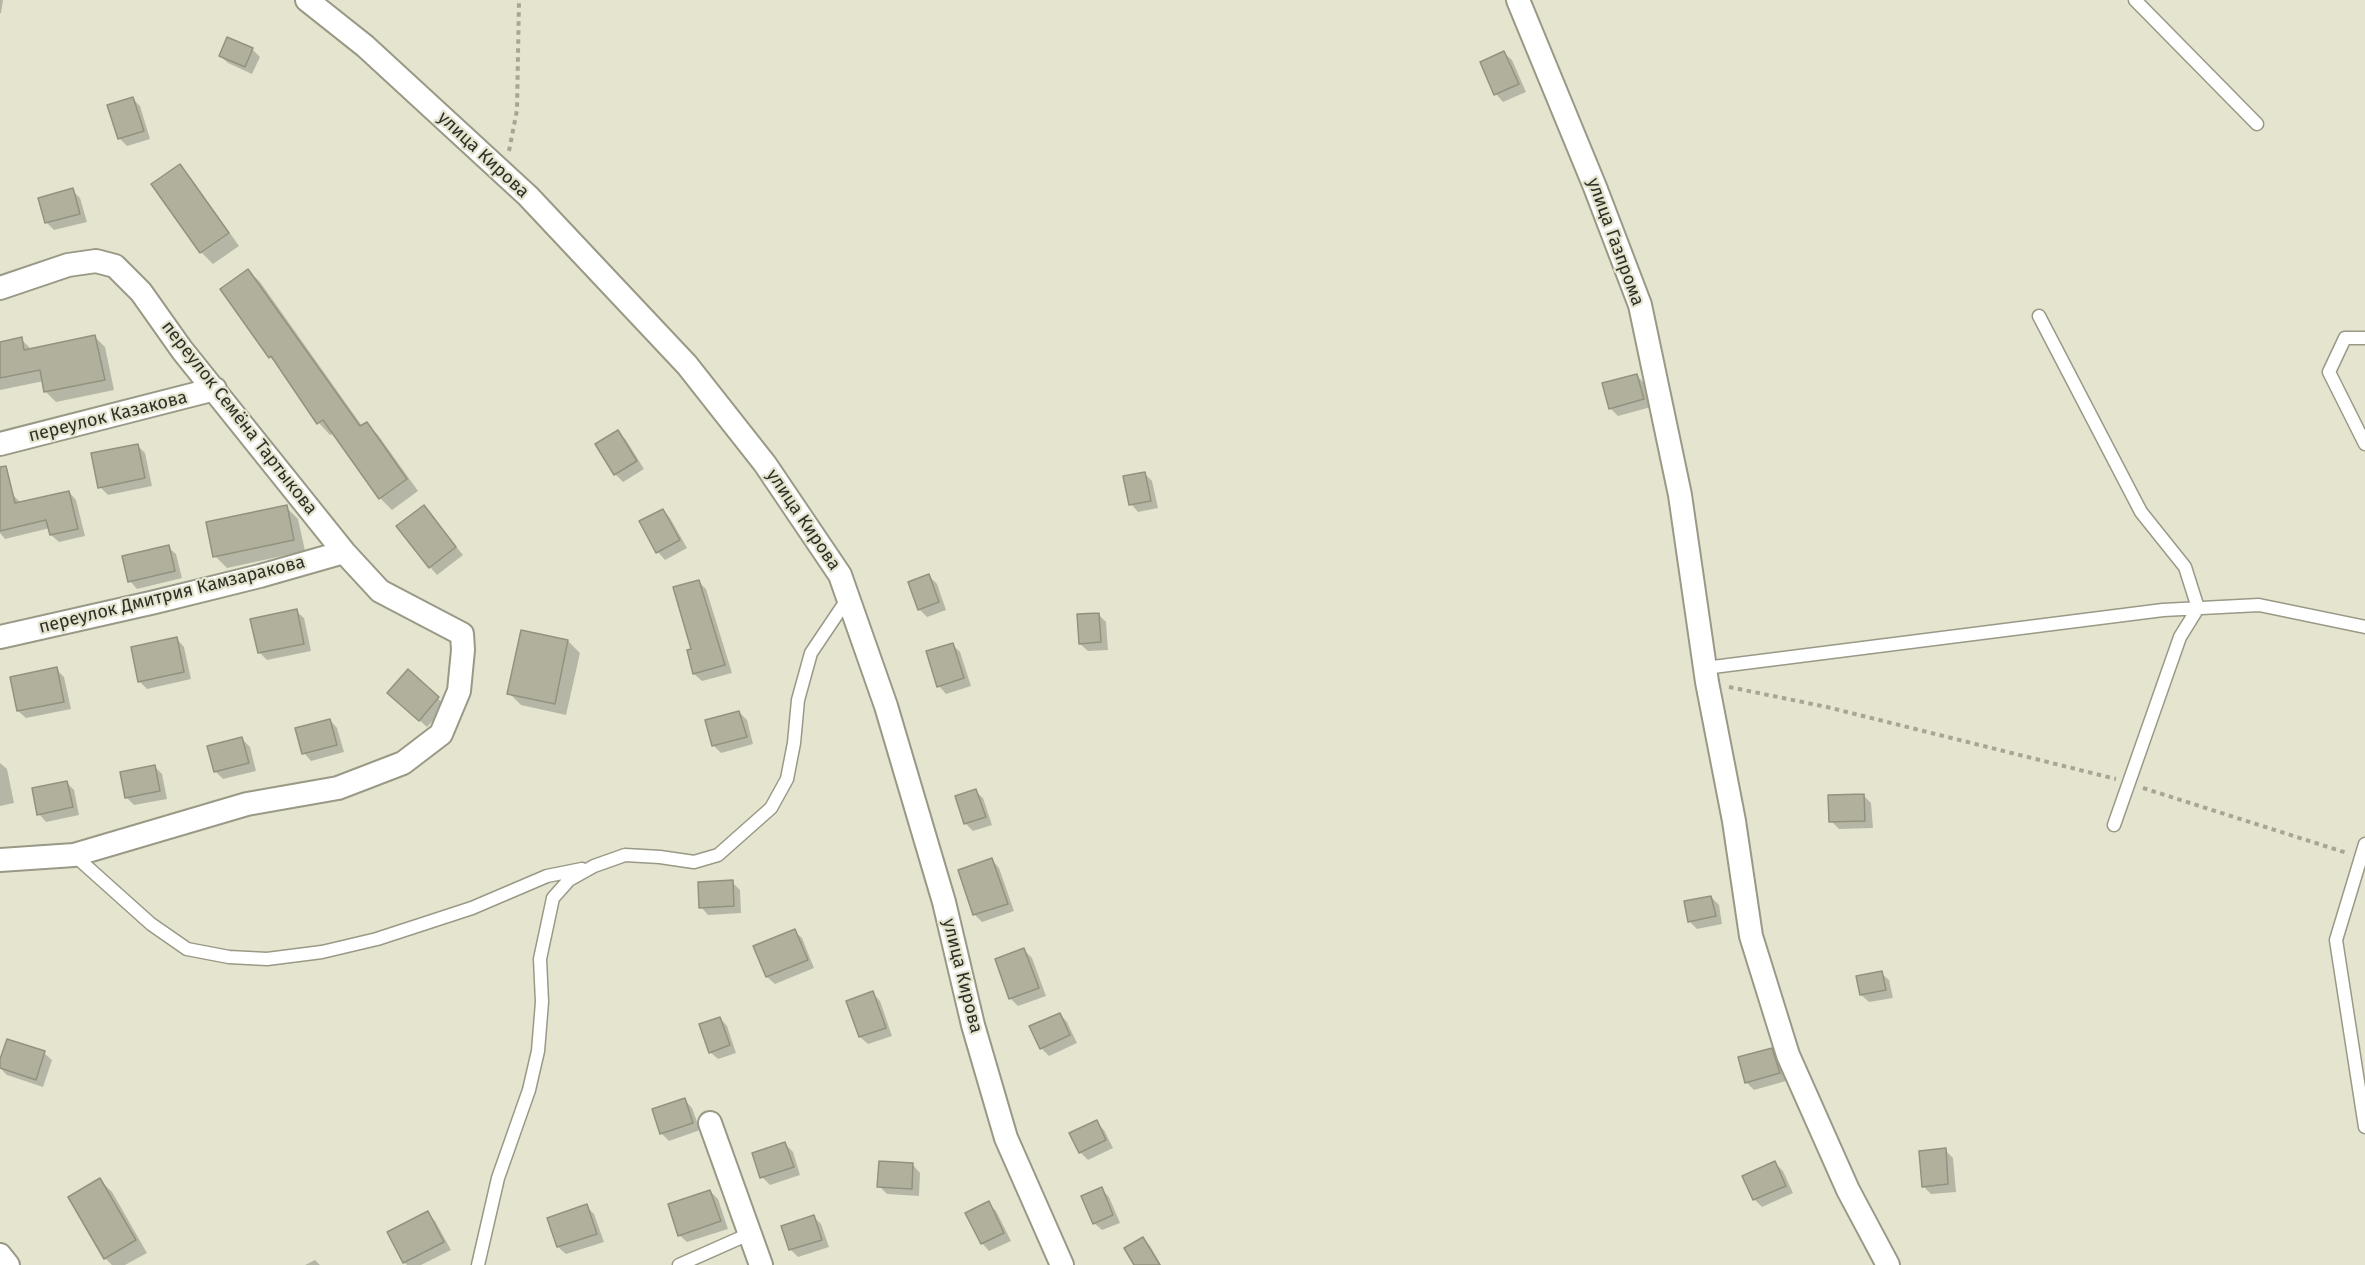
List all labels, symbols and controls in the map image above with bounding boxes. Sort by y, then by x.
street label: улица Кирова [433,107,533,203]
street label: улица Газпрома [1582,175,1648,309]
street label: переулок Семёна Тартыкова [156,317,322,519]
street label: переулок Казакова [26,387,190,447]
street label: улица Кирова [761,465,845,575]
street label: переулок Дмитрия Камзаракова [37,551,307,639]
street label: улица Кирова [937,916,987,1036]

